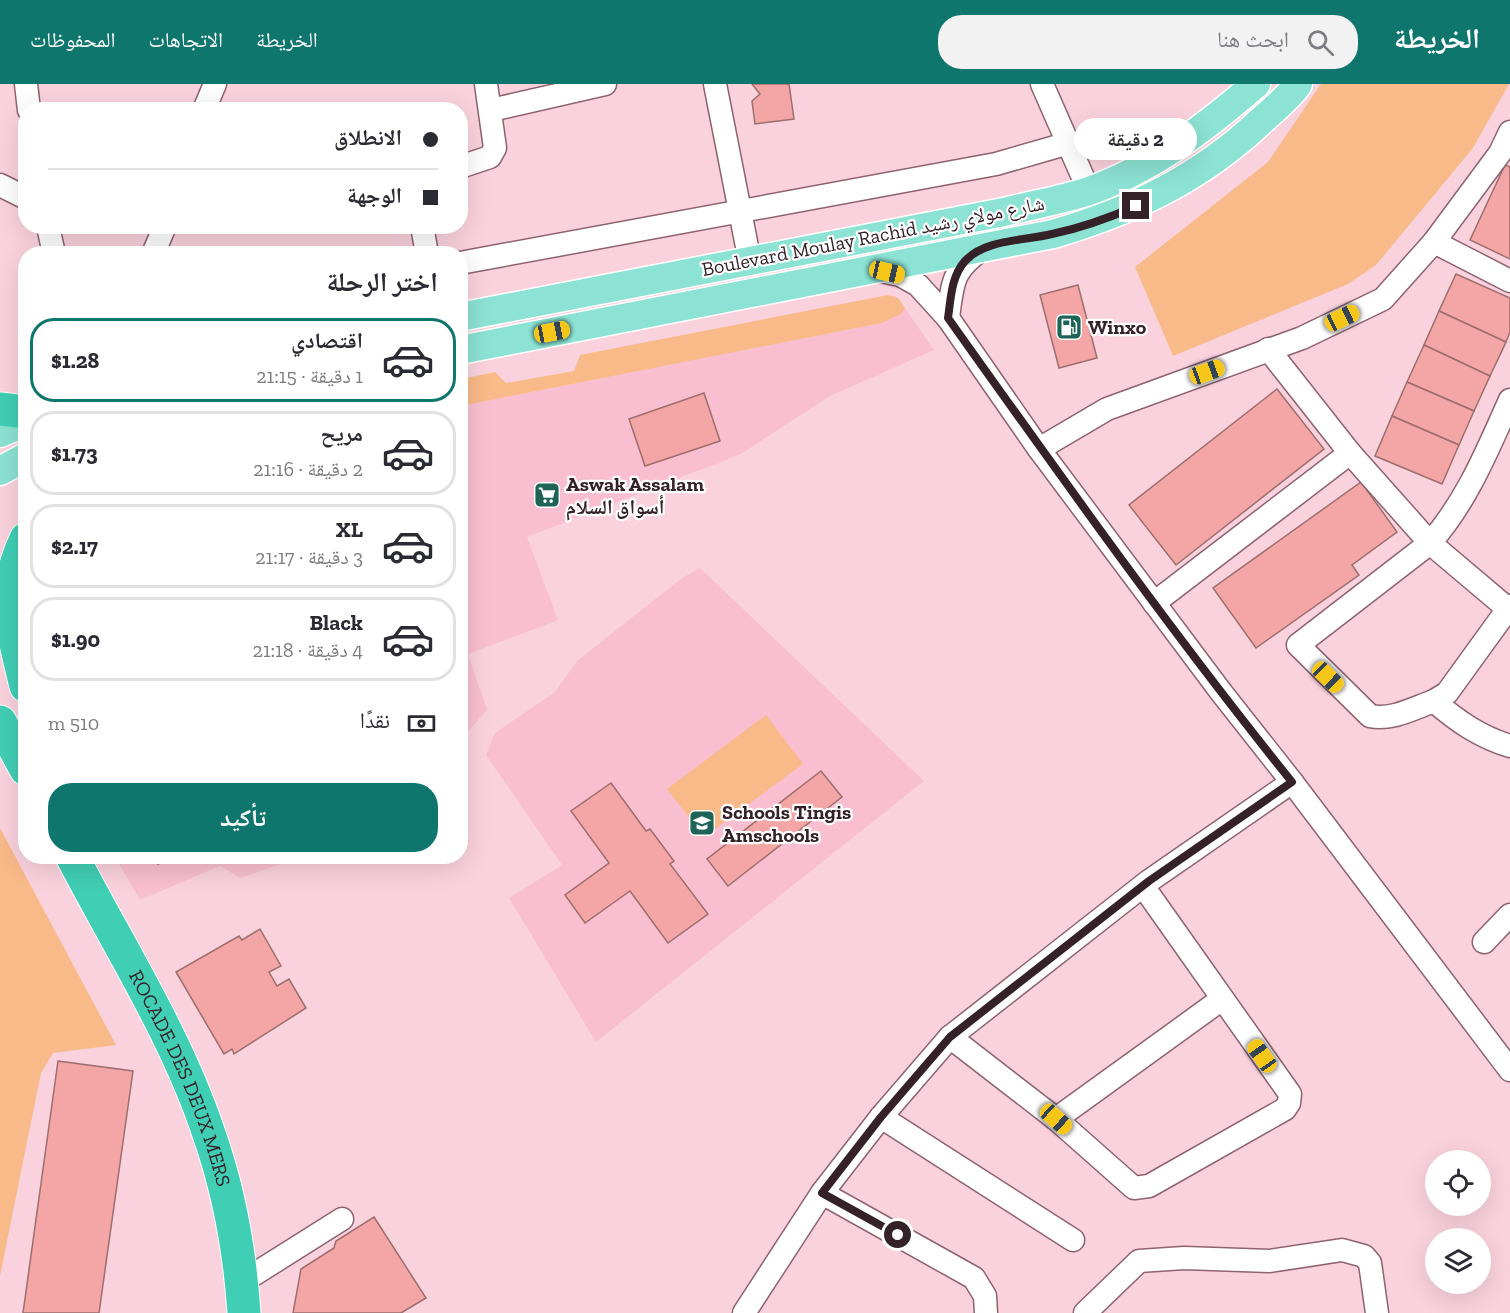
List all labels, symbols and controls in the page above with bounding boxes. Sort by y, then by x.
search box [938,15,1358,69]
text: الخريطة [1394,22,1480,55]
text: ابحث هنا [1217,26,1289,53]
icon: search [1304,26,1337,59]
text: المحفوظات [30,27,115,52]
text: الاتجاهات [148,27,223,52]
text: الخريطة [256,27,318,52]
callout: 2 دقيقة [1074,119,1198,161]
text: الانطلاق [334,124,402,151]
text: 2 دقيقة [1107,127,1164,151]
text: الوجهة [347,182,402,209]
street label: Boulevard Moulay Rachid شارع مولاي رشيد [700,191,1047,285]
route end [1122,192,1149,219]
car [867,259,907,285]
text: اختر الرحلة [326,266,438,298]
car [1322,302,1362,334]
fuel station icon: Winxo [1054,312,1084,342]
place label: Winxo [1088,315,1147,339]
car [533,320,571,344]
text: اقتصادي [291,327,363,354]
icon: car [381,333,435,387]
text: $1.28 [51,347,99,374]
car [1187,357,1227,387]
text: 1 دقيقة · 21:15 [256,364,363,388]
text: مريح [320,420,363,447]
icon: car [381,426,435,480]
text: $1.73 [51,440,98,467]
text: 2 دقيقة · 21:16 [253,457,363,481]
place label: Aswak Assalam أسواق السلام [566,472,704,521]
supermarket icon: Aswak Assalam أسواق السلام [532,480,562,510]
text: XL [336,516,363,543]
icon: car [381,519,435,573]
text: $2.17 [51,533,98,560]
text: 3 دقيقة · 21:17 [255,545,363,569]
text: Black [309,609,363,636]
icon: car [381,612,435,666]
text: $1.90 [51,626,100,653]
text: 4 دقيقة · 21:18 [253,638,363,662]
car [1309,658,1347,696]
text: نقدًا [360,707,390,734]
icon: cash [405,707,438,740]
text: 510 m [48,711,99,735]
button: تأكيد [48,783,438,852]
place label: Schools Tingis Amschools [722,800,851,847]
school or university icon: Schools Tingis Amschools [687,808,717,838]
street label: ROCADE DES DEUX MERS [124,966,236,1189]
car [1244,1036,1280,1076]
car [1037,1100,1075,1138]
map controls [1425,1150,1491,1294]
button: locate [1425,1150,1491,1216]
route start [884,1221,911,1248]
button: layers [1425,1228,1491,1294]

